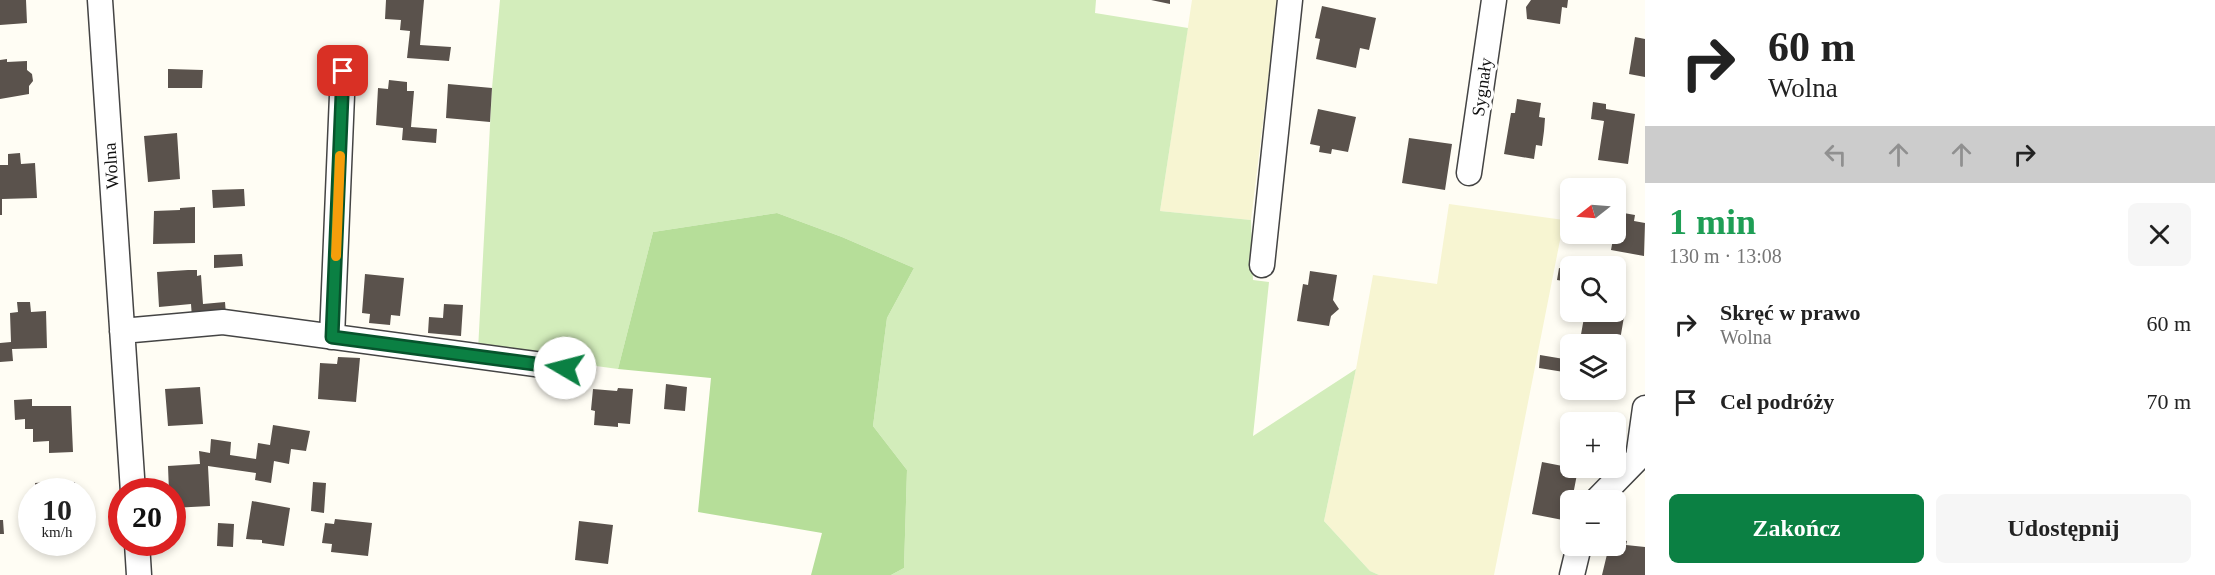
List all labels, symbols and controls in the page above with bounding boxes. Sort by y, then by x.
icon: right [1669,24,1747,102]
text: 60 m [1768,24,1856,70]
pin [317,45,368,96]
icon: arrive [326,54,359,87]
street label: Sygnały [1468,56,1496,118]
text: Wolna [1768,73,1838,103]
icon: left [1819,138,1852,171]
icon: ahead [1882,138,1915,171]
icon: ahead [1945,138,1978,171]
icon: right [2008,138,2041,171]
street label: Wolna [99,142,123,190]
north arrow [1560,178,1626,244]
map controls [1560,178,1626,556]
text: 1 min [1669,202,1756,242]
button: close [2128,203,2191,266]
text: 130 m · 13:08 [1669,245,1782,267]
button: search [1560,256,1626,322]
text: Skręć w prawo [1720,300,1861,325]
icon: right [1669,308,1702,341]
text: 60 m [2146,311,2191,336]
text: Wolna [1720,326,1772,348]
button: layers [1560,334,1626,400]
position arrow [533,336,597,400]
icon: arrive [1669,386,1702,419]
text: Cel podróży [1720,389,1834,414]
text: 70 m [2146,389,2191,414]
button: + [1560,412,1626,478]
speed limit sign: 20 [108,478,186,556]
button: − [1560,490,1626,556]
text: 10 [42,493,72,526]
button: Zakończ [1669,494,1924,563]
button: Udostępnij [1936,494,2191,563]
text: km/h [42,524,72,540]

